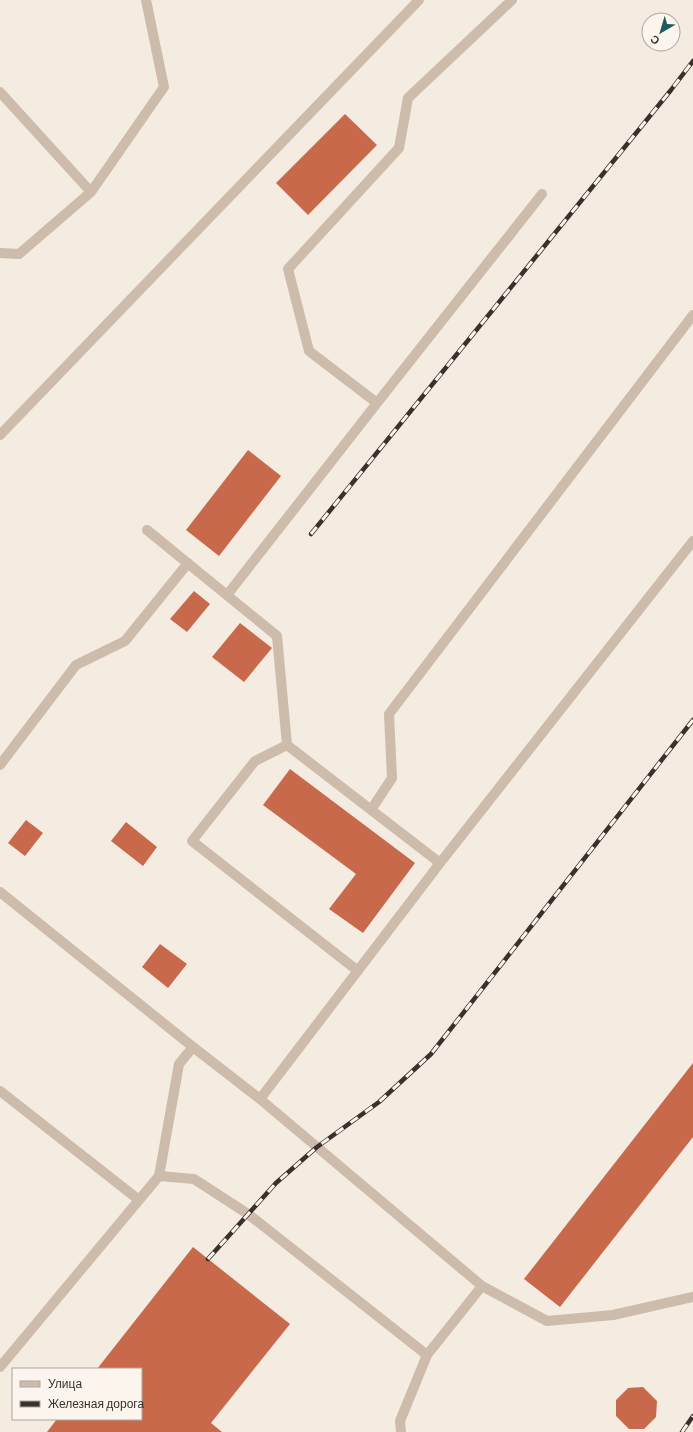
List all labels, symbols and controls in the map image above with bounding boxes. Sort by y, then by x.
north arrow [641,12,681,52]
text: С [647,33,662,48]
legend [12,1368,142,1420]
text: Улица [48,1376,82,1391]
text: Железная дорога [48,1396,144,1411]

